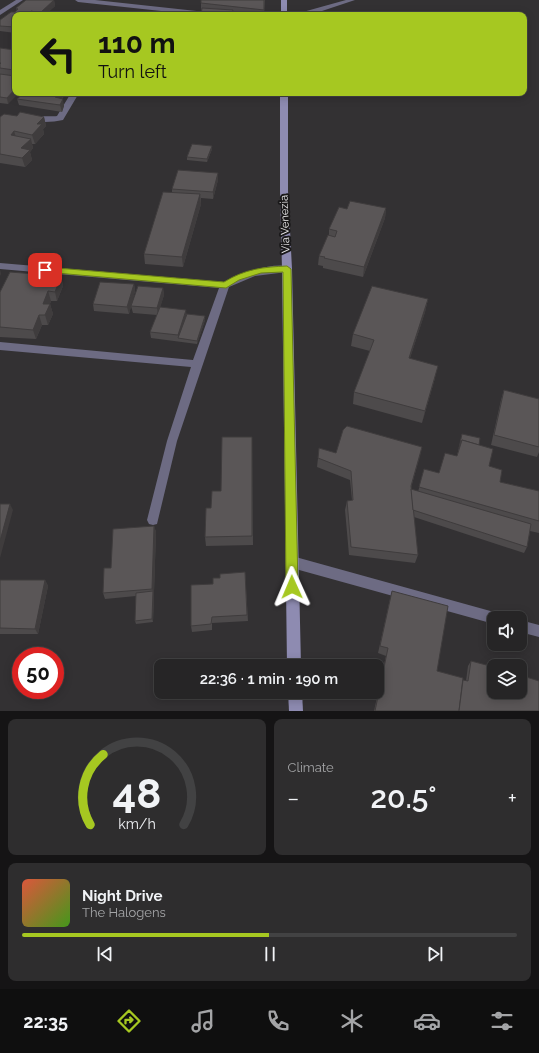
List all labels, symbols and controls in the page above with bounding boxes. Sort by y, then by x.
text: 110 m [98,27,176,60]
icon: left [32,28,84,80]
text: Turn left [98,61,167,82]
street label: Via Venezia [277,195,293,253]
pin [28,253,62,287]
icon: arrive [34,259,56,281]
position arrow [271,566,313,608]
map controls [487,611,527,699]
button: sound [487,611,527,651]
speed limit sign: 50 [12,647,64,699]
button: layers [487,659,527,699]
text: 22:36 · 1 min · 190 m [200,670,338,688]
text: Climate [288,760,334,775]
text: 48 [112,769,161,818]
text: 20.5° [371,780,437,815]
text: − [288,785,299,811]
text: + [508,785,517,811]
text: km/h [118,816,156,832]
text: Night Drive [82,887,162,905]
text: The Halogens [82,905,166,920]
icon: previous [94,943,116,965]
icon: pause [259,943,281,965]
icon: next [424,943,446,965]
icon: directions [115,1007,143,1035]
icon: music [189,1007,217,1035]
icon: phone [264,1007,292,1035]
icon: climate [338,1007,366,1035]
icon: car [413,1007,441,1035]
icon: filters [488,1007,516,1035]
text: 22:35 [23,1011,68,1032]

